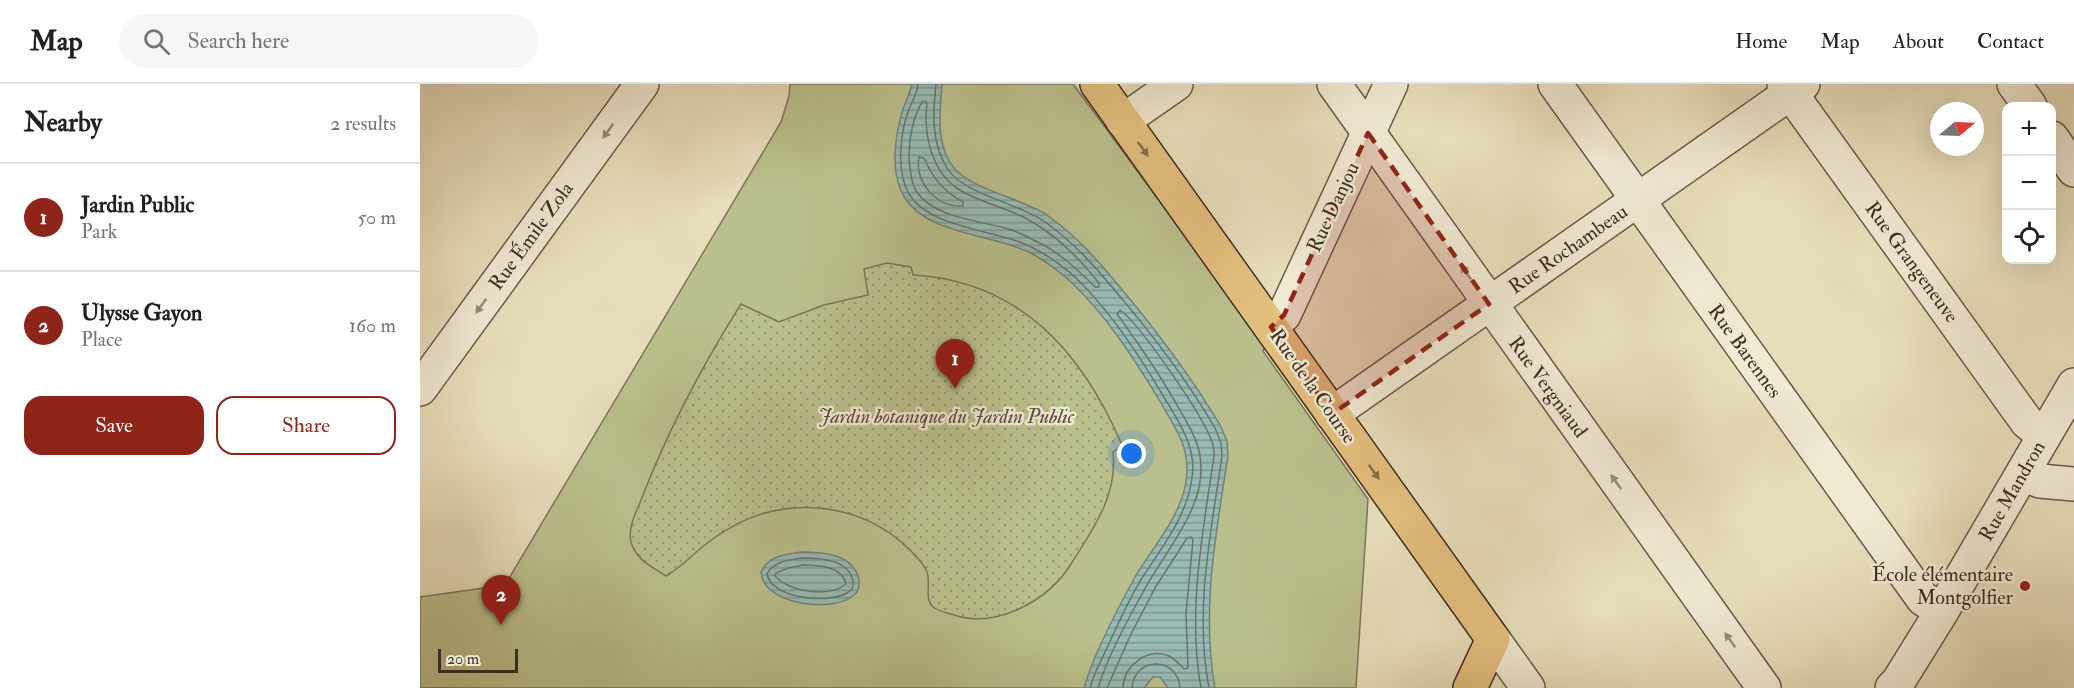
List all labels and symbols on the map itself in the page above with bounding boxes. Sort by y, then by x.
north arrow [1930,102,1984,156]
one-way arrow [602,123,614,139]
one-way arrow [1137,140,1149,156]
street label: Rue Danjou [1301,158,1365,256]
street label: Rue Émile Zola [483,176,579,295]
street label: Rue Grangeneuve [1860,196,1964,328]
street label: Rue Rochambeau [1504,199,1632,299]
one-way arrow [1461,264,1472,280]
one-way arrow [475,298,487,313]
street label: Rue Barennes [1703,299,1788,403]
street label: Rue de la Course [1264,324,1362,448]
street label: Rue Vergniaud [1503,331,1593,443]
pin: 1 [936,340,974,389]
park label: Jardin botanique du Jardin Public [818,404,1075,429]
street label: Rue Mandron [1973,436,2051,546]
your location [1117,439,1146,468]
one-way arrow [1368,464,1380,480]
one-way arrow [1610,474,1622,490]
place label: École élémentaire Montgolfier [1872,561,2014,610]
pin: 2 [482,576,520,625]
marker: École élémentaire Montgolfier [2018,579,2032,593]
one-way arrow [1724,633,1736,649]
scale bar [438,646,518,674]

